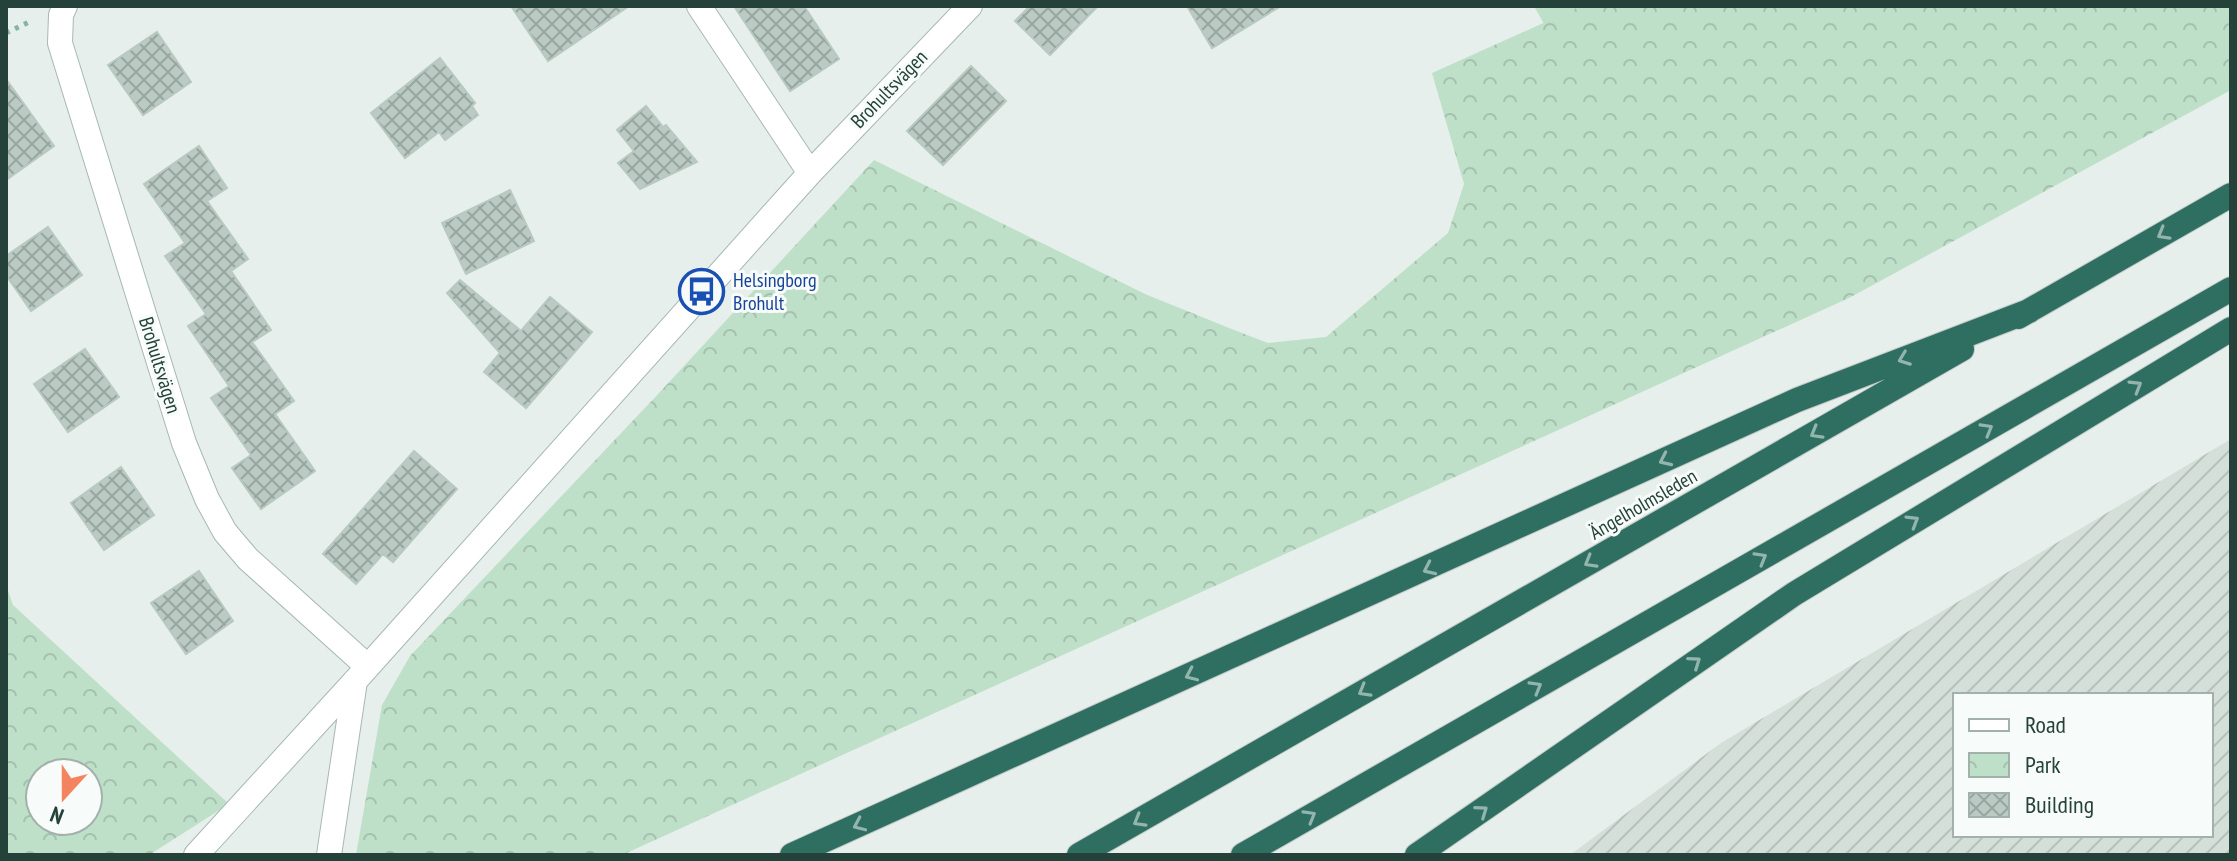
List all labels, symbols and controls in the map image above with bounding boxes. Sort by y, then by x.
street label: Brohultsvägen [845,44,933,134]
one-way arrow [2157,224,2172,240]
place label: Helsingborg Brohult [733,267,817,316]
bus stop icon: Helsingborg Brohult [678,268,726,316]
street label: Brohultsvägen [133,314,187,416]
one-way arrow [1898,349,1912,366]
one-way arrow [2127,381,2142,396]
one-way arrow [1810,423,1825,439]
one-way arrow [1978,423,1993,439]
one-way arrow [1659,451,1673,467]
street label: Ängelholmsleden [1584,463,1702,545]
one-way arrow [1904,516,1919,531]
one-way arrow [1584,552,1599,568]
one-way arrow [1753,552,1767,568]
one-way arrow [1422,559,1437,575]
one-way arrow [1687,657,1701,672]
one-way arrow [1185,665,1200,681]
one-way arrow [1359,681,1373,697]
one-way arrow [1527,681,1542,697]
legend [1953,693,2213,837]
text: Road [2025,709,2066,740]
text: Park [2025,749,2061,780]
north arrow [24,757,104,837]
text: Building [2025,789,2094,820]
text: N [46,800,67,831]
one-way arrow [1473,806,1487,821]
one-way arrow [1301,810,1316,826]
one-way arrow [1133,811,1147,826]
one-way arrow [853,815,868,831]

